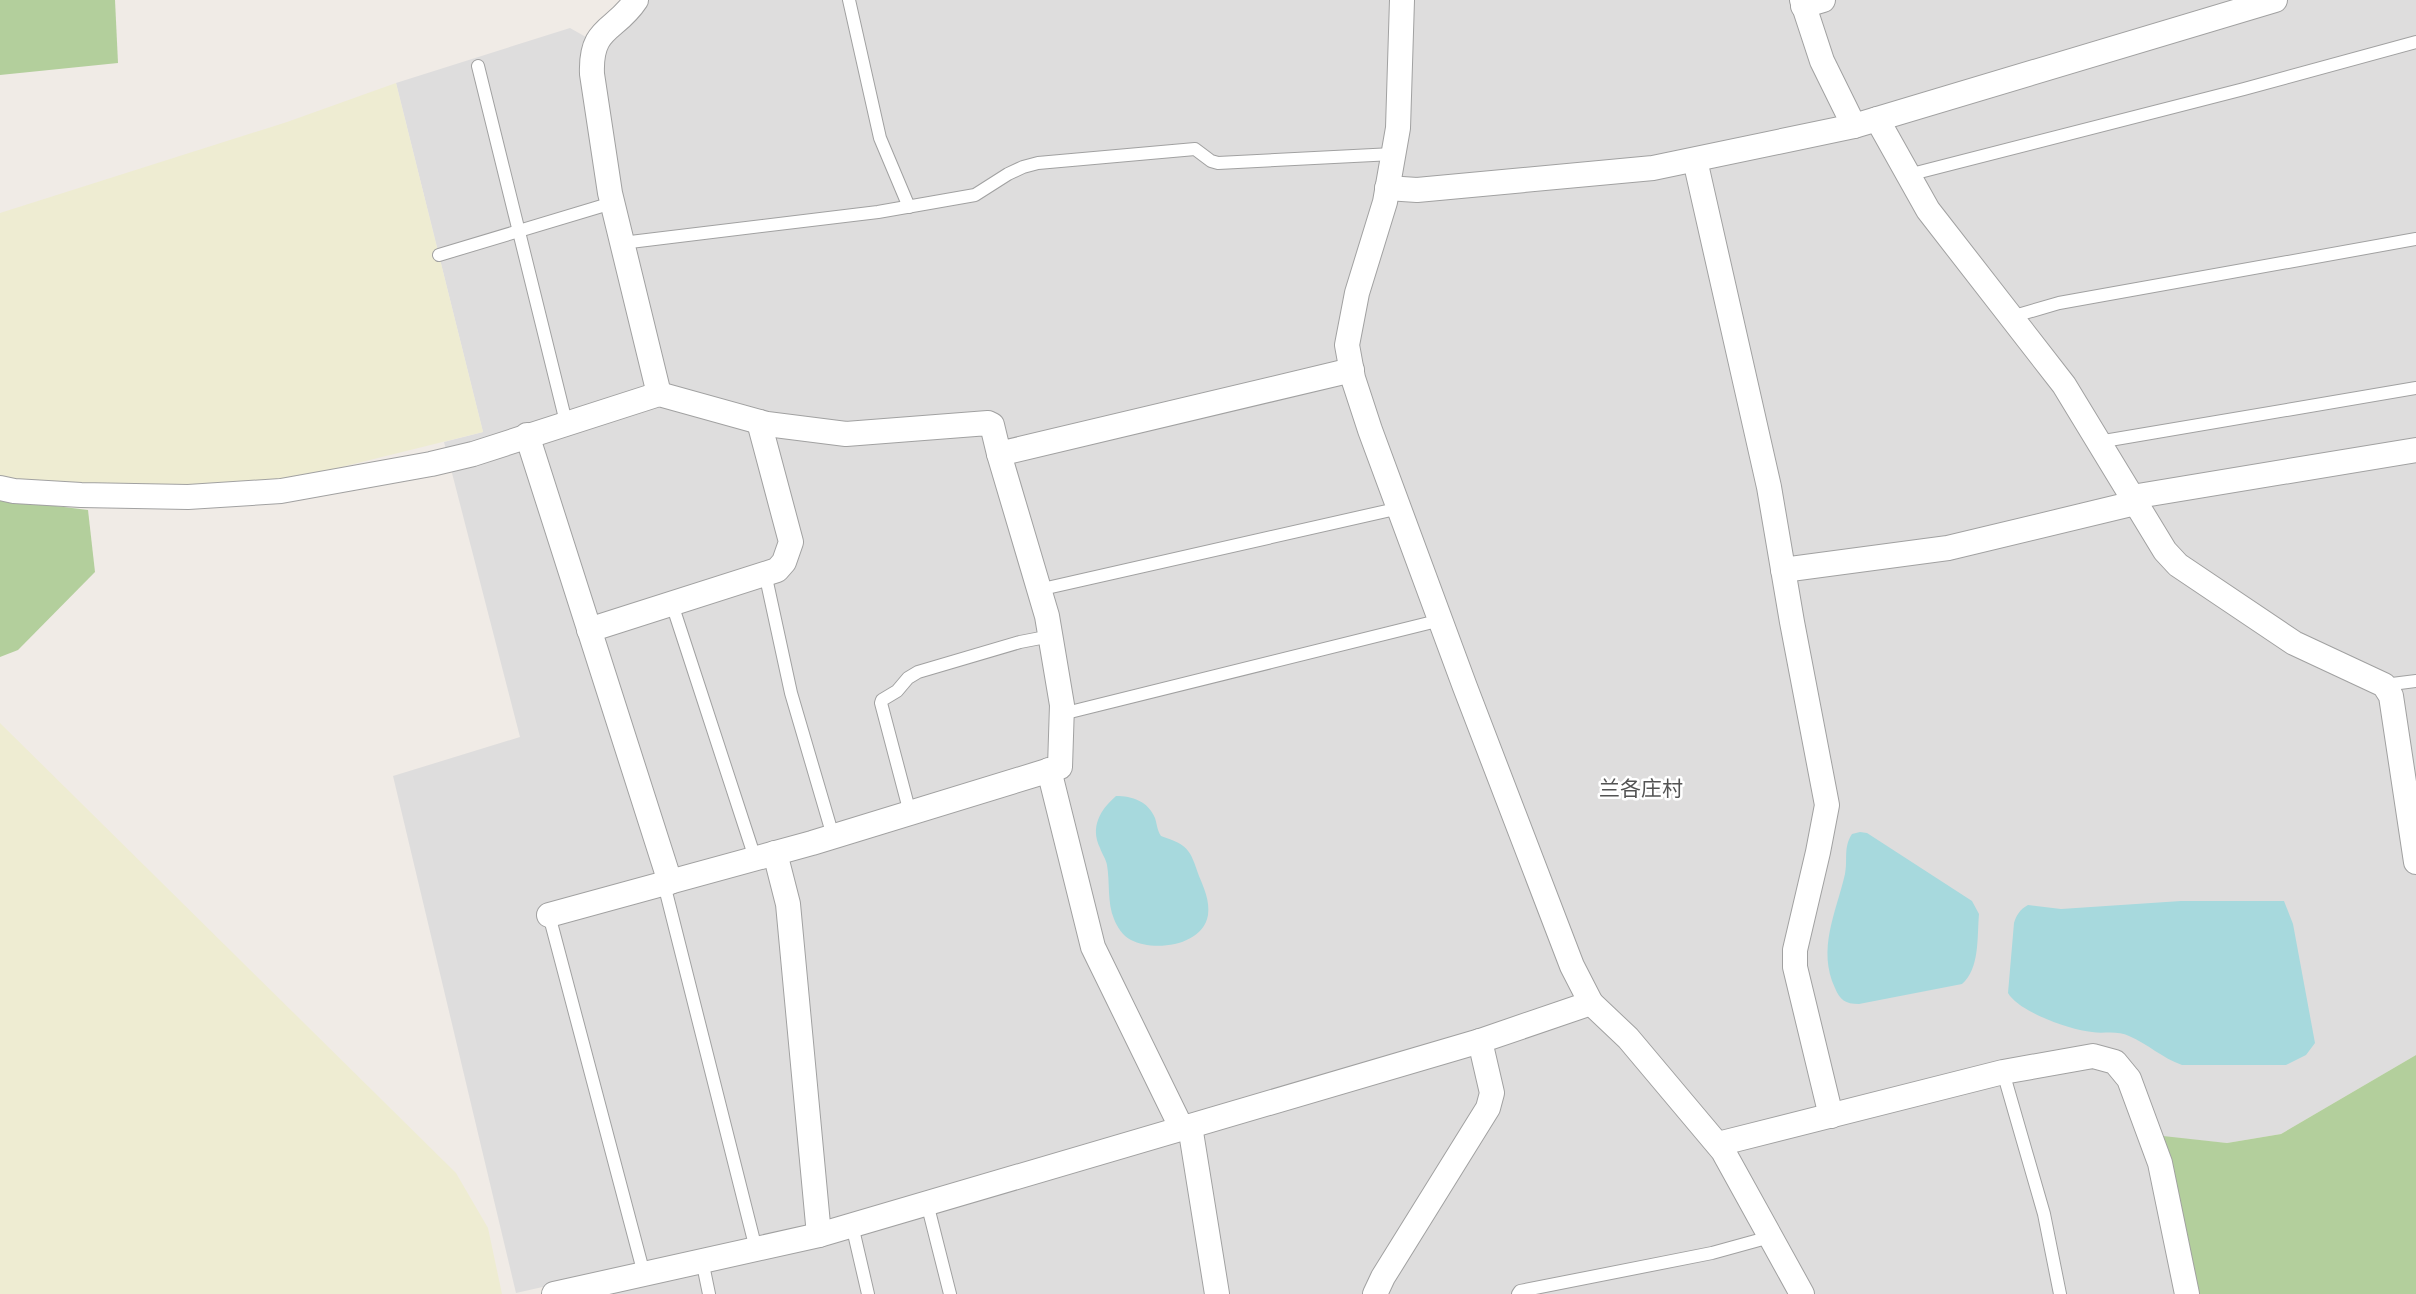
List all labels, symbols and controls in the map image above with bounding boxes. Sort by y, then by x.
district label: 兰各庄村 [1599,776,1683,801]

